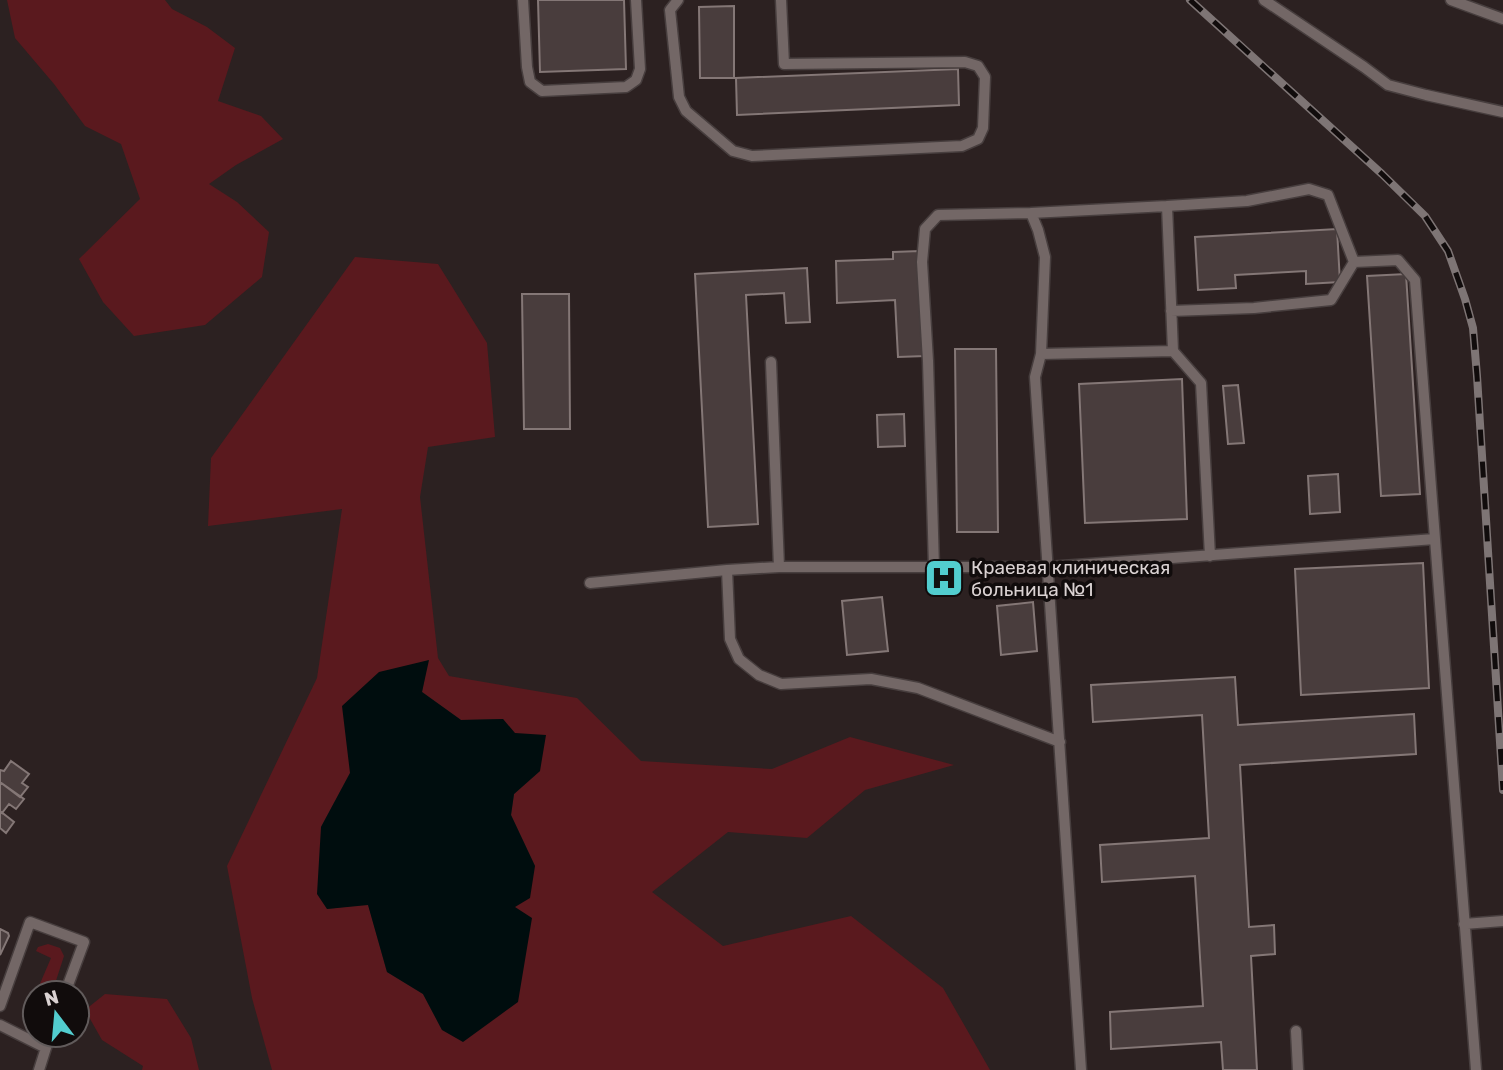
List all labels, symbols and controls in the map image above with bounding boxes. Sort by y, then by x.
place label: Краевая клиническая больница №1 [971,556,1170,601]
hospital icon: Краевая клиническая больница №1 [923,557,965,599]
north arrow [21,979,91,1049]
text: N [42,985,61,1011]

